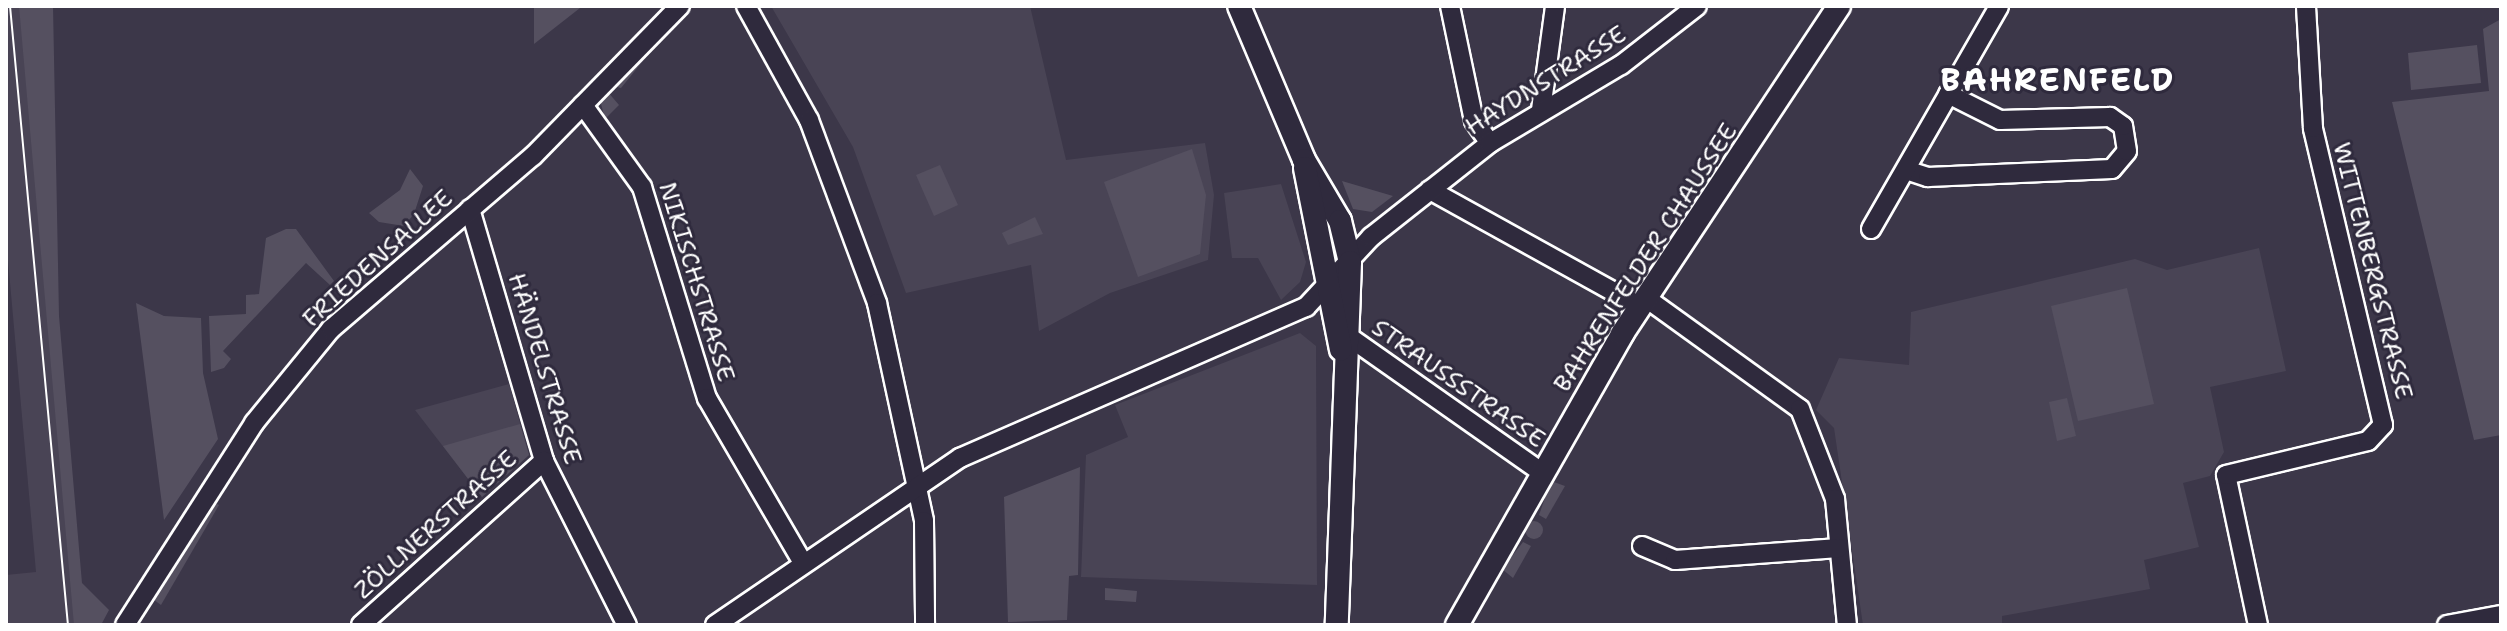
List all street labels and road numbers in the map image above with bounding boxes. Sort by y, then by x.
street label: HAYDNSTRASSE [1460,20,1632,142]
street label: BAHRENFELDER CHAUSSEE [1548,118,1744,398]
street label: WITTENBERGSTRASSE [2326,140,2418,402]
street label: NIKISCHSTRASSE [652,179,740,385]
street label: FRIEDENSALLEE [297,184,459,334]
street label: HÄNDELSTRASSE [501,270,587,468]
street label: STRAUSSSTRASSE [1366,314,1550,454]
street label: ZÖLLNERSTRASSE [349,445,523,605]

